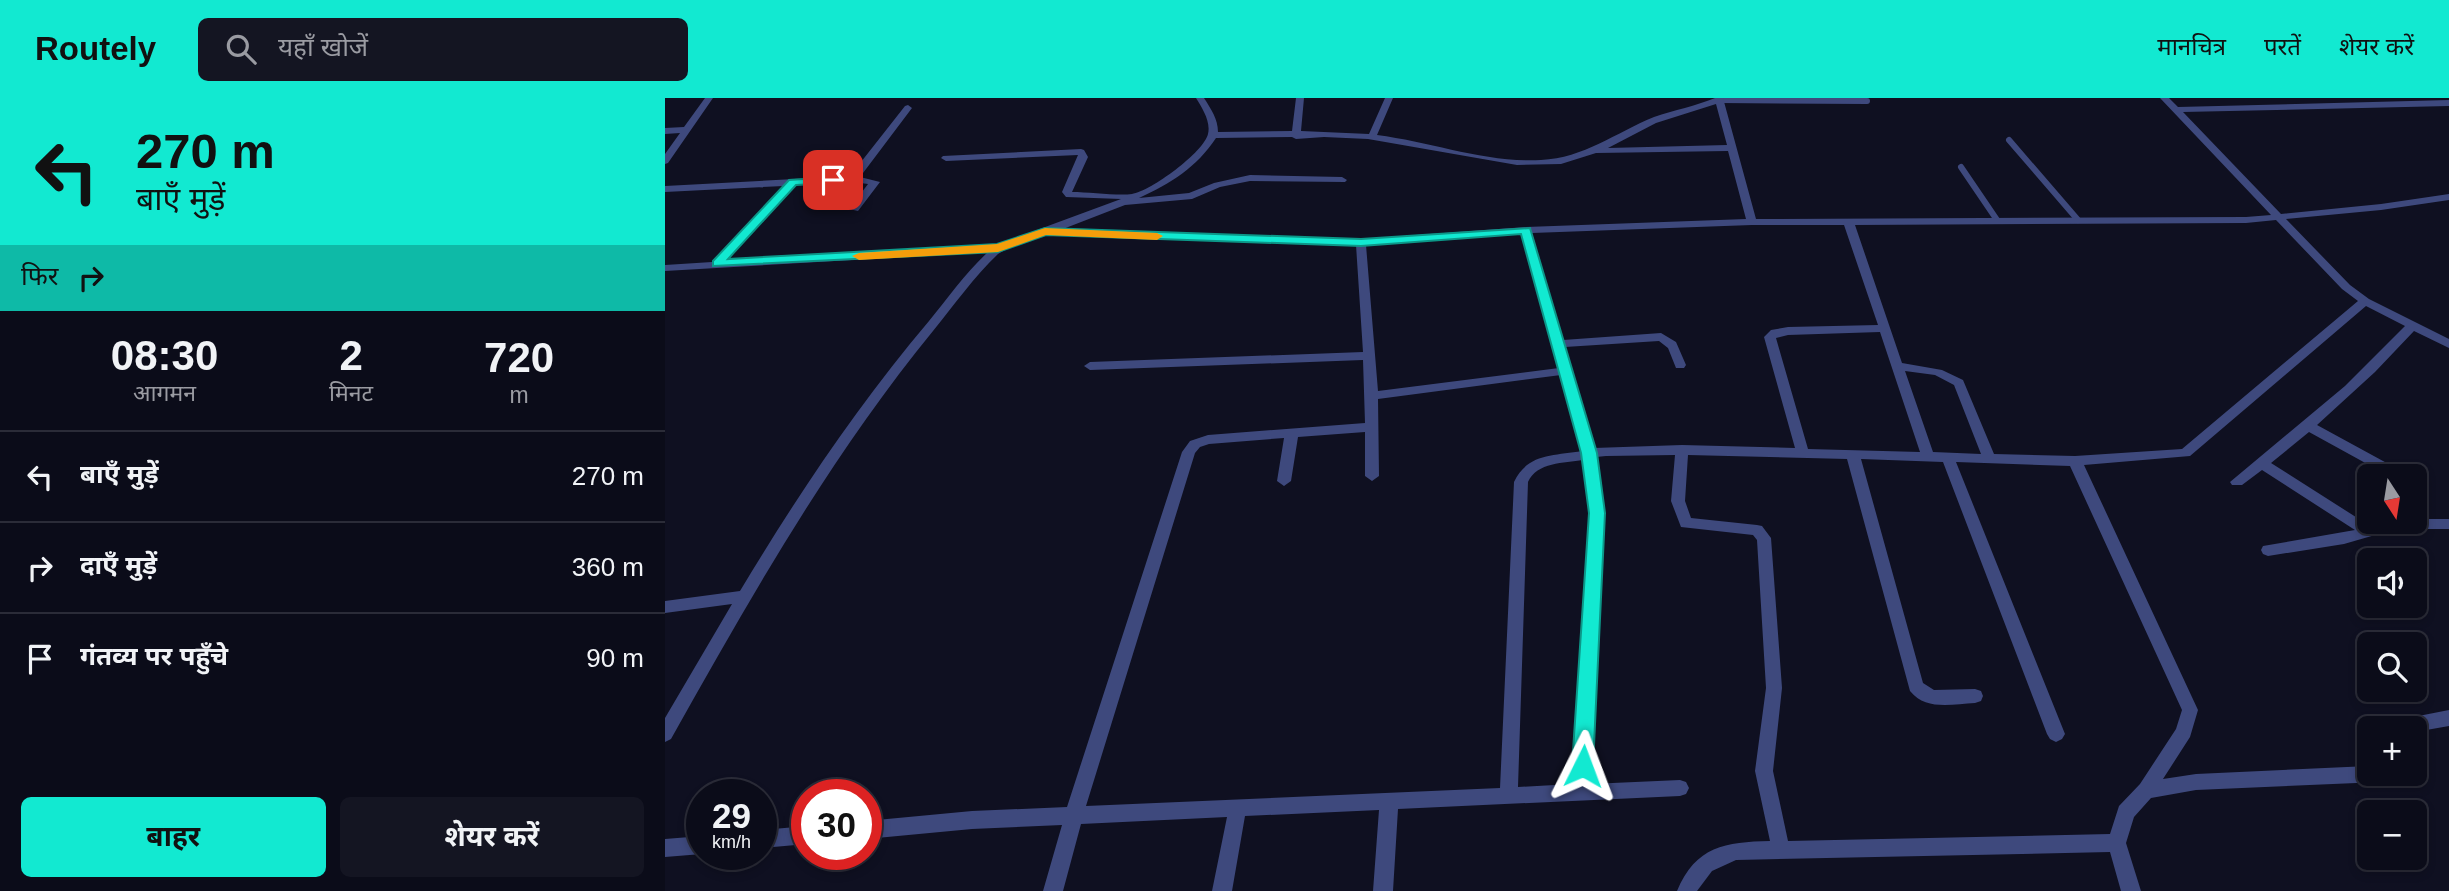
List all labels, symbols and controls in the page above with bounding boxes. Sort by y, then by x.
search box [198,18,688,81]
text: Routely [35,30,156,67]
icon: search [222,30,260,68]
text: यहाँ खोजें [278,32,368,62]
text: मानचित्र [2157,33,2226,60]
text: परतें [2264,33,2301,60]
text: शेयर करें [2339,33,2414,60]
text: 270 m [136,124,275,178]
icon: left [21,126,112,217]
pin [803,150,863,210]
icon: arrive [814,161,852,199]
text: बाएँ मुड़ें [136,181,225,217]
icon: right [72,259,110,297]
text: फिर [21,261,58,291]
text: 08:30 [111,332,218,379]
text: 2 [339,332,363,379]
text: 720 [484,334,554,381]
text: आगमन [133,380,196,406]
text: मिनट [329,380,373,406]
text: m [509,382,529,408]
icon: left [21,458,59,496]
text: बाएँ मुड़ें [80,459,159,489]
text: 270 m [572,461,644,491]
north arrow [2357,464,2427,534]
map controls [2357,464,2427,870]
button: sound [2357,548,2427,618]
icon: right [21,549,59,587]
text: दाएँ मुड़ें [80,550,157,580]
text: 360 m [572,552,644,582]
button: search [2357,632,2427,702]
icon: arrive [21,640,59,678]
text: गंतव्य पर पहुँचे [80,641,228,671]
text: 90 m [586,643,644,673]
button: + [2357,716,2427,786]
position arrow [1546,729,1620,803]
speed limit sign: 30 [791,779,882,870]
text: 29 [712,796,751,835]
button: बाहर [21,797,326,877]
button: शेयर करें [340,797,644,877]
button: − [2357,800,2427,870]
text: km/h [712,832,751,852]

